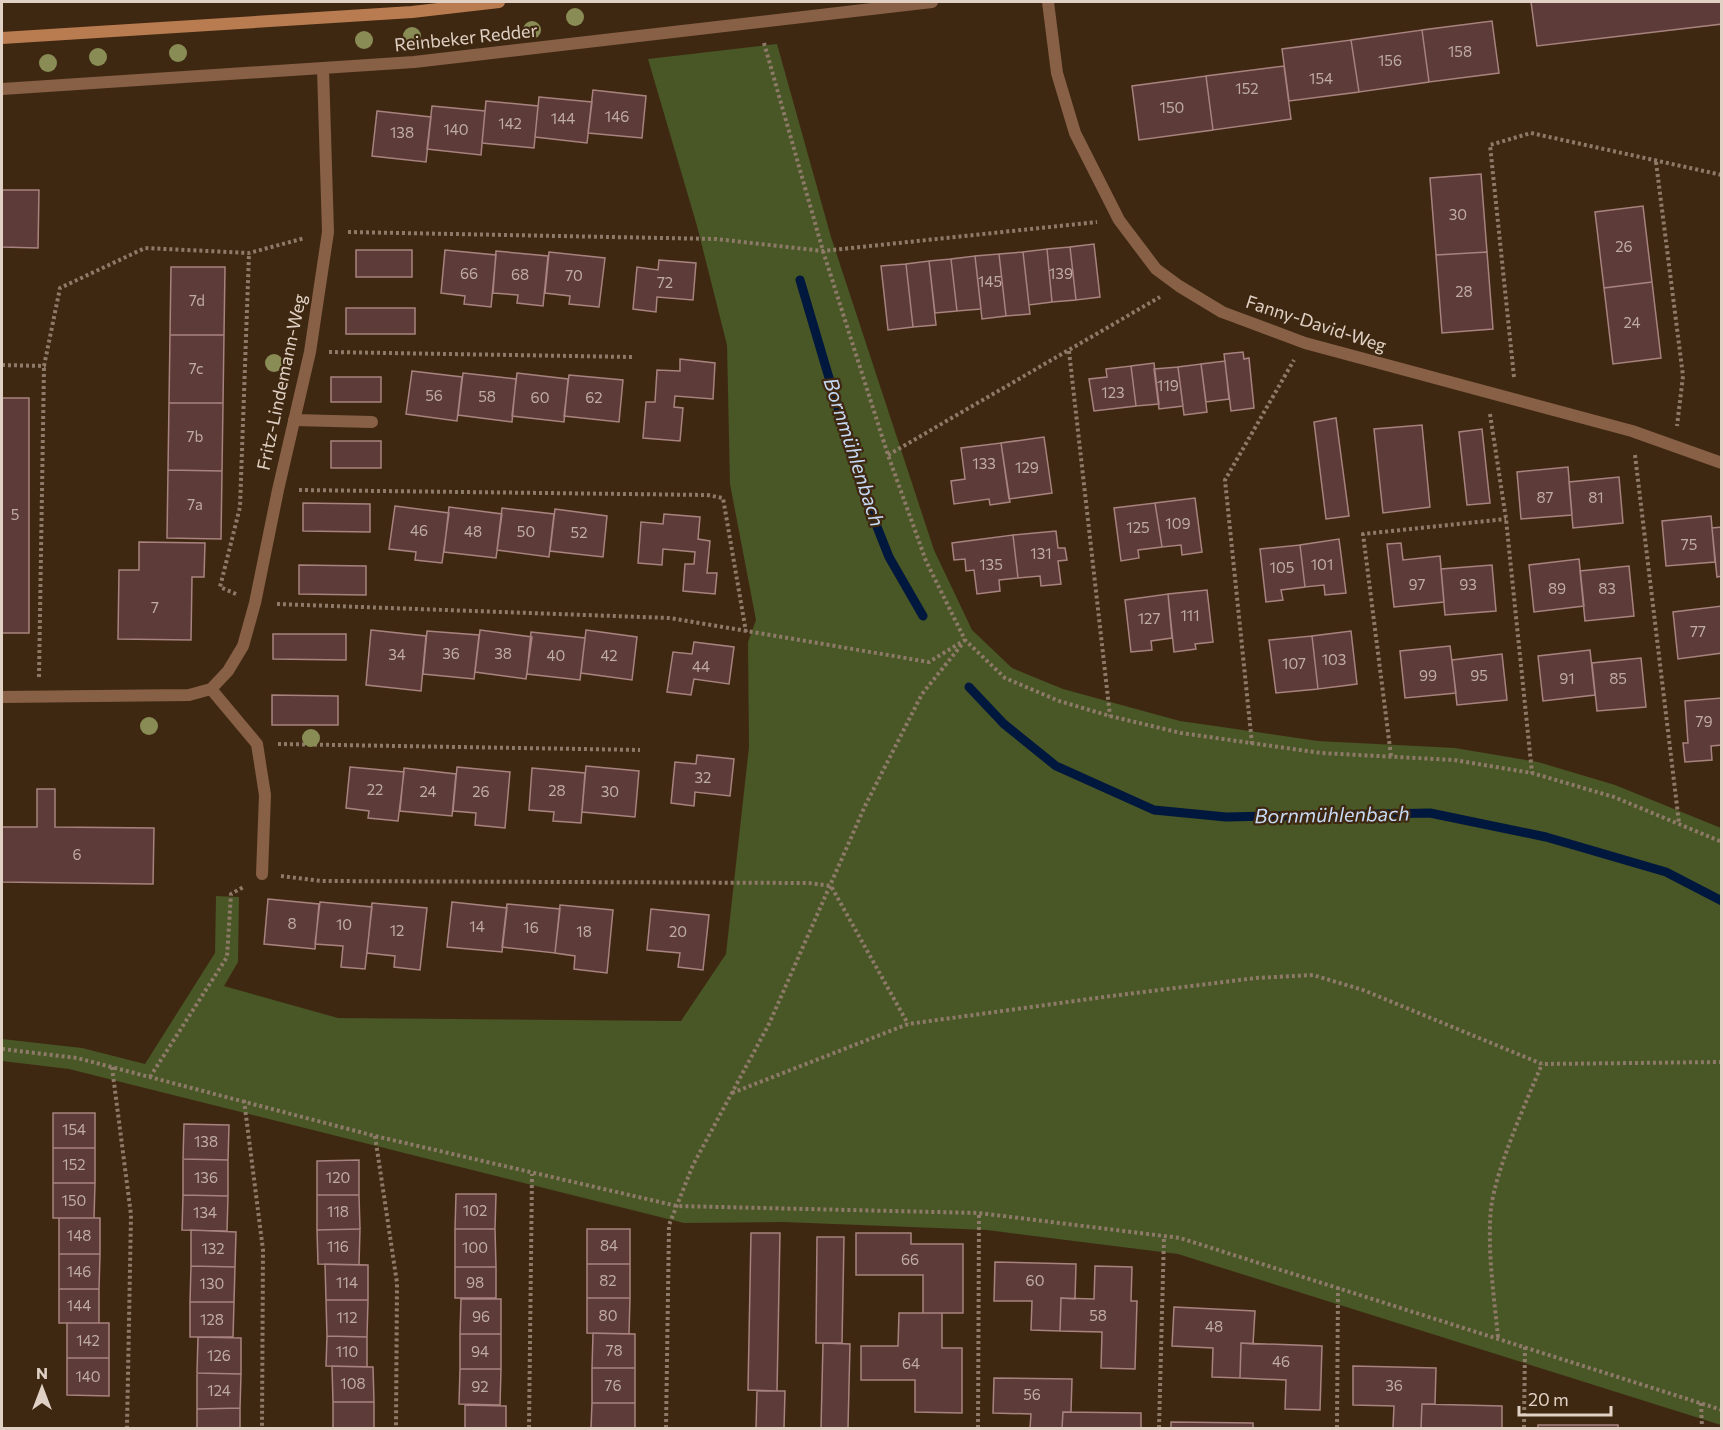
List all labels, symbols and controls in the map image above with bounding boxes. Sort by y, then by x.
street label: Reinbeker Redder [393,19,539,55]
house number: 158 [1448,42,1472,60]
house number: 156 [1378,51,1402,69]
house number: 154 [1309,69,1333,87]
house number: 152 [1235,79,1259,97]
house number: 150 [1160,98,1184,116]
house number: 146 [605,107,629,125]
house number: 144 [551,109,575,127]
house number: 142 [498,114,522,132]
house number: 140 [443,120,469,138]
house number: 138 [390,123,414,141]
house number: 30 [1449,205,1467,223]
house number: 26 [1615,237,1633,255]
house number: 66 [460,264,478,282]
house number: 139 [1049,264,1073,282]
house number: 68 [511,265,529,283]
house number: 70 [565,266,583,284]
house number: 145 [978,272,1002,290]
house number: 72 [657,273,673,291]
house number: 28 [1455,282,1473,300]
street label: Fanny-David-Weg [1243,290,1390,356]
house number: 7d [189,291,205,309]
street label: Fritz-Lindemann-Weg [252,291,311,472]
house number: 24 [1623,313,1641,331]
house number: 7c [189,359,203,377]
water label: Bornmühlenbach [820,374,890,529]
house number: 119 [1157,376,1179,394]
house number: 123 [1101,383,1125,401]
house number: 56 [425,386,443,404]
house number: 58 [478,387,496,405]
house number: 60 [531,388,549,406]
house number: 62 [585,388,603,406]
house number: 7b [187,427,204,445]
house number: 133 [972,454,996,472]
house number: 129 [1015,458,1039,476]
house number: 87 [1537,488,1554,506]
house number: 81 [1588,488,1604,506]
house number: 7a [187,495,203,513]
house number: 5 [11,505,19,523]
house number: 109 [1165,514,1191,532]
house number: 125 [1126,518,1150,536]
house number: 46 [410,521,428,539]
house number: 48 [464,522,482,540]
house number: 50 [517,522,535,540]
house number: 52 [571,523,587,541]
house number: 75 [1681,535,1697,553]
house number: 131 [1030,544,1052,562]
house number: 135 [979,555,1003,573]
house number: 101 [1311,555,1333,573]
house number: 105 [1270,558,1294,576]
house number: 97 [1409,575,1426,593]
house number: 93 [1459,575,1477,593]
house number: 89 [1548,579,1566,597]
house number: 83 [1598,579,1616,597]
house number: 7 [151,598,159,616]
house number: 111 [1180,606,1200,624]
house number: 127 [1138,609,1160,627]
house number: 77 [1690,622,1706,640]
house number: 36 [442,644,460,662]
house number: 38 [494,644,512,662]
house number: 34 [388,645,406,663]
house number: 40 [547,646,565,664]
house number: 42 [600,646,618,664]
house number: 103 [1322,650,1346,668]
house number: 107 [1282,654,1306,672]
house number: 44 [692,657,710,675]
house number: 99 [1419,666,1437,684]
house number: 95 [1470,666,1488,684]
house number: 91 [1559,669,1575,687]
house number: 85 [1609,669,1627,687]
house number: 79 [1696,712,1712,730]
house number: 32 [695,768,711,786]
house number: 22 [367,780,383,798]
house number: 28 [548,781,566,799]
house number: 24 [419,782,437,800]
house number: 26 [472,782,490,800]
house number: 30 [601,782,619,800]
water label: Bornmühlenbach [1254,801,1410,827]
house number: 6 [72,845,82,863]
house number: 8 [287,914,297,932]
house number: 10 [336,915,352,933]
house number: 14 [469,917,485,935]
house number: 16 [523,918,539,936]
house number: 12 [390,921,404,939]
house number: 18 [576,922,592,940]
house number: 20 [669,922,687,940]
house number: 154 [62,1120,86,1138]
house number: 138 [194,1132,218,1150]
house number: 152 [62,1155,86,1173]
house number: 136 [194,1168,218,1186]
house number: 120 [326,1168,350,1186]
house number: 150 [62,1191,86,1209]
house number: 102 [463,1201,487,1219]
house number: 118 [327,1202,349,1220]
house number: 134 [193,1203,217,1221]
house number: 148 [67,1226,91,1244]
house number: 84 [600,1236,618,1254]
house number: 116 [327,1237,349,1255]
house number: 100 [462,1238,488,1256]
house number: 132 [201,1239,225,1257]
house number: 66 [901,1250,919,1268]
house number: 146 [67,1262,91,1280]
house number: 82 [599,1271,617,1289]
house number: 60 [1026,1271,1044,1289]
house number: 114 [336,1273,358,1291]
house number: 98 [466,1273,484,1291]
house number: 130 [200,1274,224,1292]
house number: 144 [67,1296,91,1314]
house number: 80 [599,1306,617,1324]
house number: 58 [1089,1306,1107,1324]
house number: 96 [472,1307,490,1325]
house number: 112 [336,1308,358,1326]
house number: 128 [200,1310,224,1328]
house number: 48 [1205,1317,1223,1335]
house number: 142 [76,1331,100,1349]
house number: 78 [606,1341,622,1359]
house number: 110 [336,1342,358,1360]
house number: 94 [471,1342,489,1360]
house number: 126 [207,1346,231,1364]
house number: 46 [1272,1352,1290,1370]
house number: 64 [902,1354,920,1372]
north arrow [12,1358,72,1418]
text: N [36,1363,48,1382]
house number: 140 [75,1367,101,1385]
house number: 108 [340,1374,366,1392]
house number: 76 [605,1376,621,1394]
house number: 36 [1385,1376,1403,1394]
house number: 92 [471,1377,489,1395]
scale bar [1519,1379,1610,1417]
house number: 124 [207,1381,231,1399]
house number: 56 [1023,1385,1041,1403]
text: 20 m [1528,1388,1569,1410]

